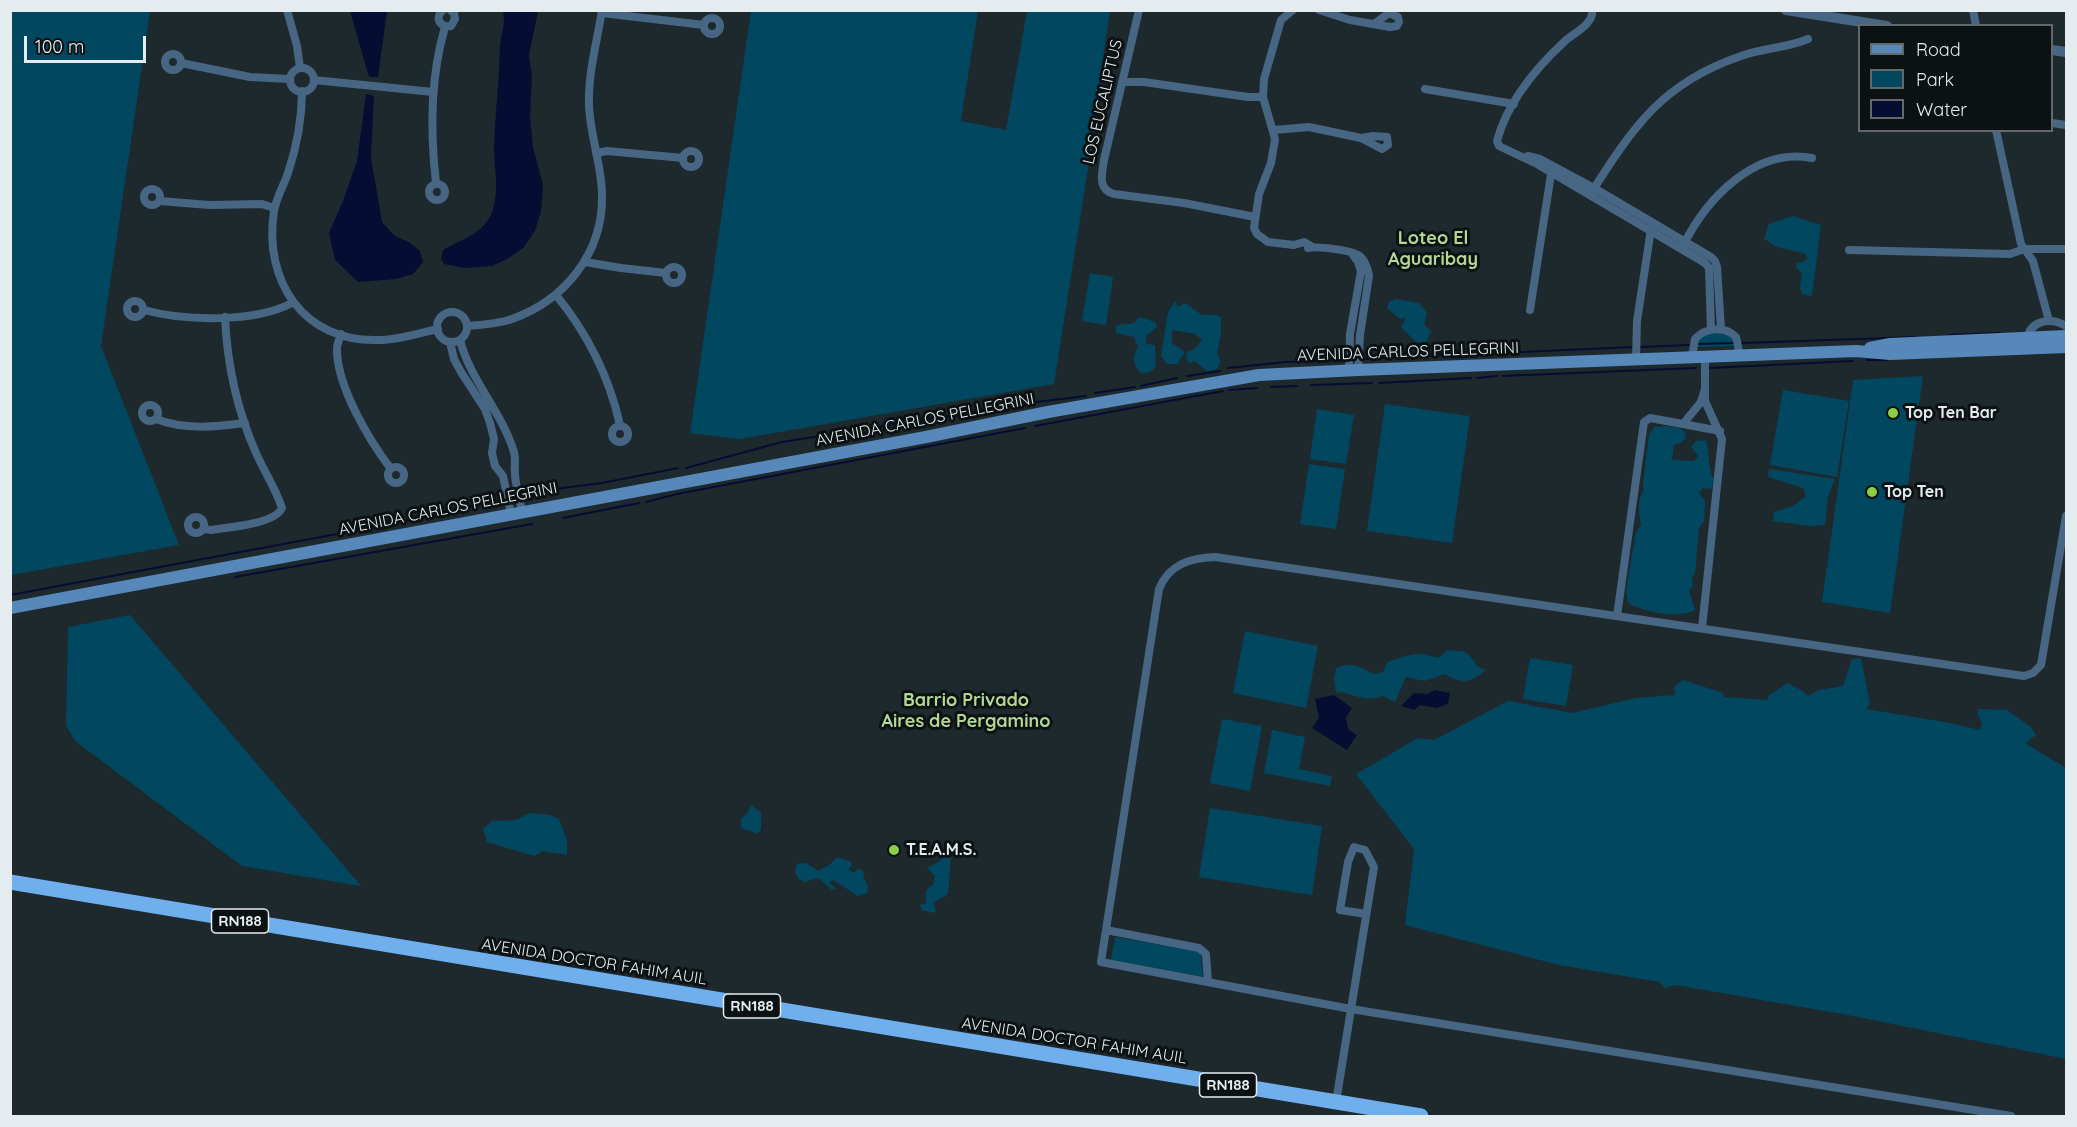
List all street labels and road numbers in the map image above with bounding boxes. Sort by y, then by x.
street label: LOS EUCALIPTUS [1079,38,1127,166]
street label: AVENIDA CARLOS PELLEGRINI [1297,339,1519,365]
street label: AVENIDA CARLOS PELLEGRINI [814,389,1036,451]
street label: AVENIDA CARLOS PELLEGRINI [337,478,559,540]
road number: RN188 [212,909,268,933]
street label: AVENIDA DOCTOR FAHIM AUIL [480,935,708,989]
road number: RN188 [724,994,780,1018]
street label: AVENIDA DOCTOR FAHIM AUIL [960,1014,1188,1068]
road number: RN188 [1200,1073,1256,1097]

